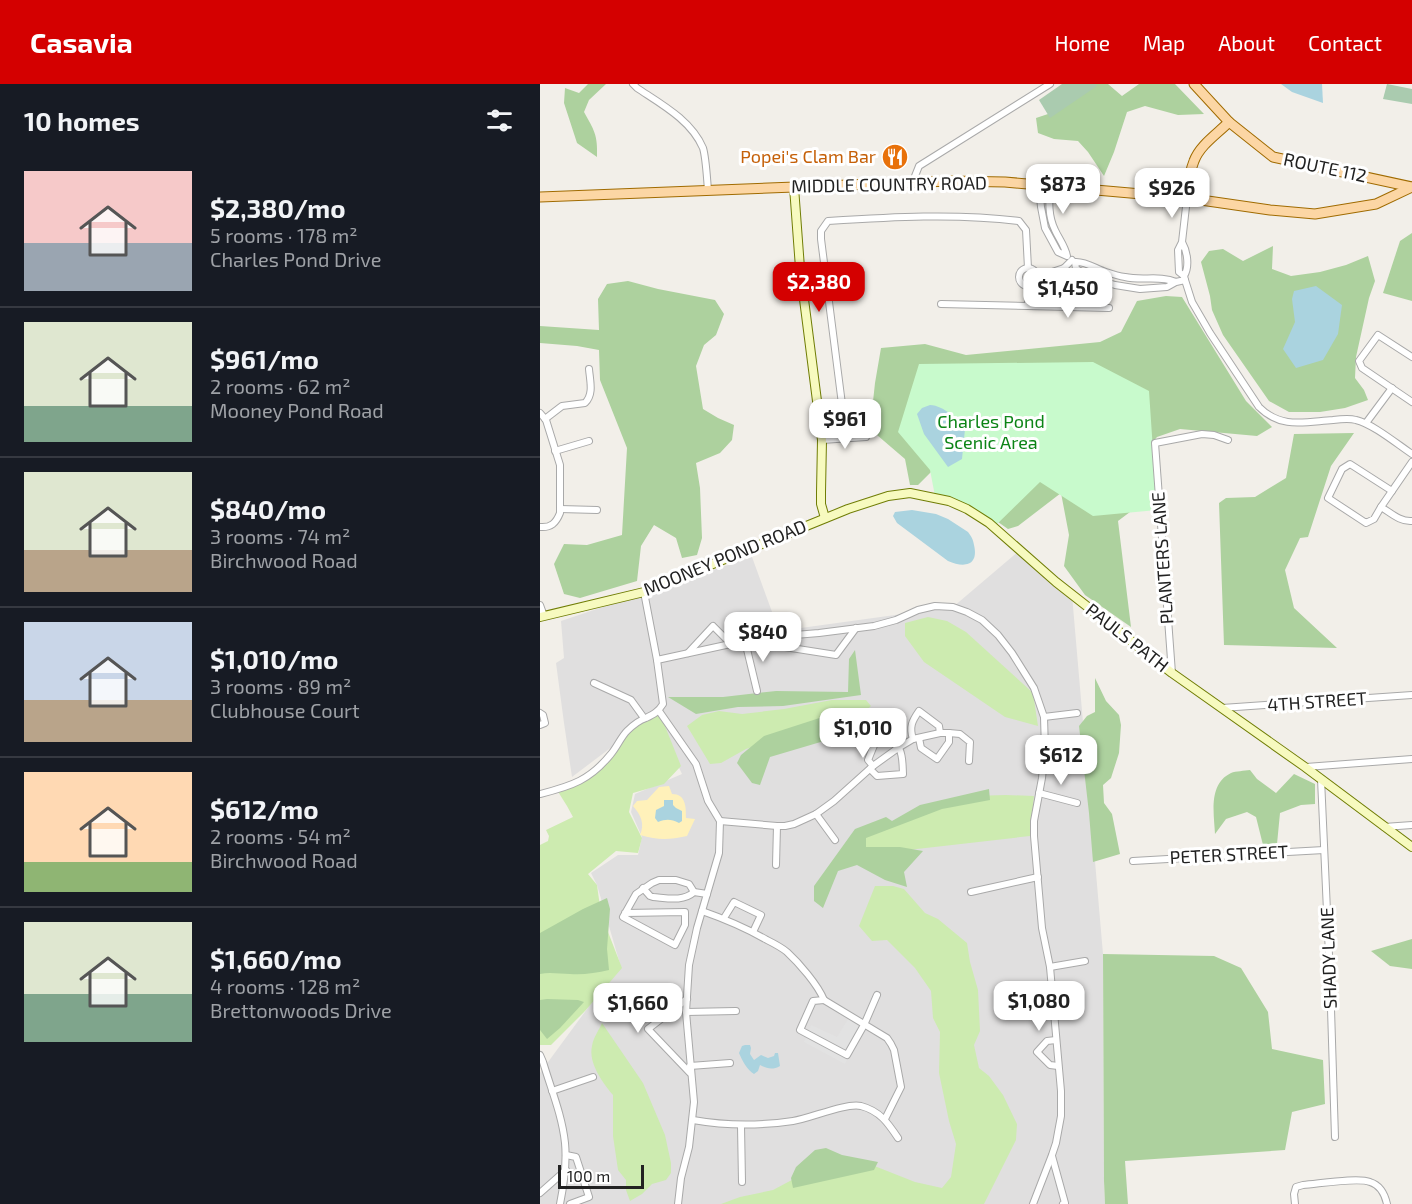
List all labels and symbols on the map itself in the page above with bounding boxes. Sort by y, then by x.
restaurant icon: Popei's Clam Bar [880,142,910,172]
place label: Popei's Clam Bar [740,145,876,167]
street label: ROUTE 112 [1282,148,1369,187]
pin: $873 [1027,164,1099,215]
pin: $926 [1136,168,1208,219]
street label: MIDDLE COUNTRY ROAD [791,171,987,197]
pin: $2,380 [770,262,868,313]
pin: $1,450 [1019,268,1117,319]
pin: $961 [809,399,881,450]
park label: Charles Pond Scenic Area [937,410,1045,453]
street label: PLANTERS LANE [1146,491,1178,625]
street label: MOONEY POND ROAD [640,514,809,600]
street label: PAULS PATH [1082,598,1173,676]
pin: $840 [727,612,799,663]
street label: 4TH STREET [1266,687,1368,715]
pin: $1,010 [814,708,912,759]
pin: $612 [1025,735,1097,786]
street label: PETER STREET [1169,840,1289,868]
street label: SHADY LANE [1315,907,1341,1009]
pin: $1,080 [990,981,1088,1032]
pin: $1,660 [589,983,687,1034]
scale bar [558,1162,644,1190]

